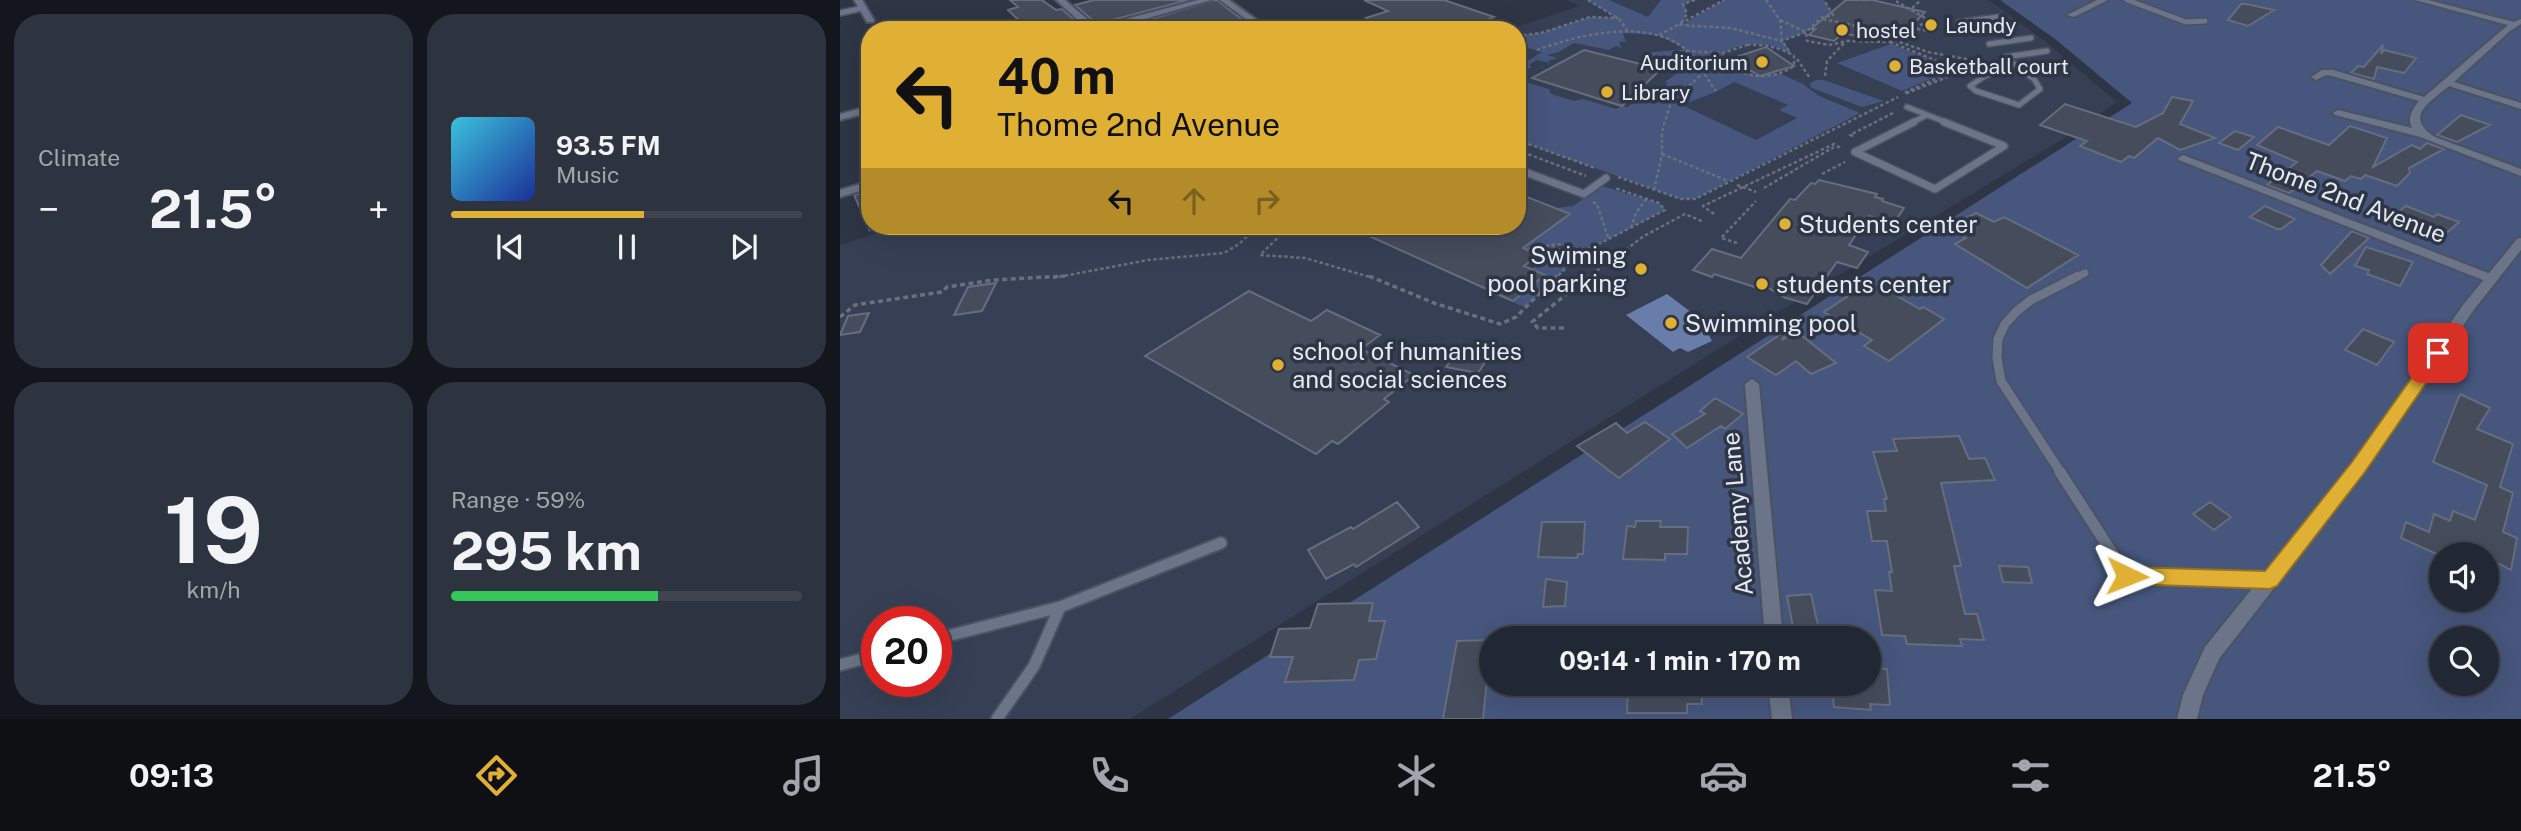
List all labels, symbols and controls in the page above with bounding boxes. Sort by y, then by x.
place label: Laundy [1945,13,2017,38]
marker: Laundy [1923,17,1939,33]
place label: hostel [1856,18,1916,43]
marker: hostel [1834,22,1850,38]
text: 40 m [997,47,1116,105]
icon: left [882,49,973,140]
place label: Auditorium [1640,50,1748,75]
marker: Auditorium [1754,54,1770,70]
place label: Basketball court [1909,54,2069,79]
marker: Basketball court [1887,58,1903,74]
place label: Library [1621,80,1690,105]
marker: Library [1599,84,1615,100]
text: Thome 2nd Avenue [997,106,1280,143]
text: 93.5 FM [556,130,661,161]
text: Climate [38,144,120,171]
street label: Thome 2nd Avenue [2242,146,2450,248]
text: Music [556,161,620,188]
text: 21.5° [149,179,278,240]
icon: left [1102,182,1140,220]
icon: ahead [1175,182,1213,220]
icon: right [1248,182,1286,220]
text: − [38,187,59,232]
text: + [368,187,389,232]
place label: Students center [1799,210,1978,238]
marker: Students center [1777,216,1793,232]
icon: previous [491,228,529,266]
icon: pause [608,228,646,266]
icon: next [725,228,763,266]
place label: Swiming pool parking [1487,241,1627,297]
marker: Swiming pool parking [1633,261,1649,277]
place label: students center [1776,270,1951,298]
marker: students center [1754,276,1770,292]
place label: Swimming pool [1685,309,1857,337]
marker: Swimming pool [1663,315,1679,331]
pin [2408,323,2468,383]
icon: arrive [2419,334,2457,372]
place label: school of humanities and social sciences [1292,337,1522,393]
marker: school of humanities and social sciences [1270,357,1286,373]
street label: Academy Lane [1716,431,1758,597]
text: 19 [164,477,263,583]
text: Range · 59% [451,486,585,513]
text: 295 km [451,521,642,582]
position arrow [2090,539,2164,613]
map controls [2429,542,2499,696]
button: sound [2429,542,2499,612]
text: km/h [186,576,241,603]
speed limit sign: 20 [861,606,952,697]
button: search [2429,626,2499,696]
text: 09:14 · 1 min · 170 m [1559,645,1801,676]
icon: directions [472,751,521,800]
icon: music [779,751,828,800]
icon: phone [1085,751,1134,800]
icon: climate [1392,751,1441,800]
icon: car [1699,751,1748,800]
icon: filters [2006,751,2055,800]
text: 09:13 [129,757,214,794]
text: 21.5° [2313,757,2392,794]

